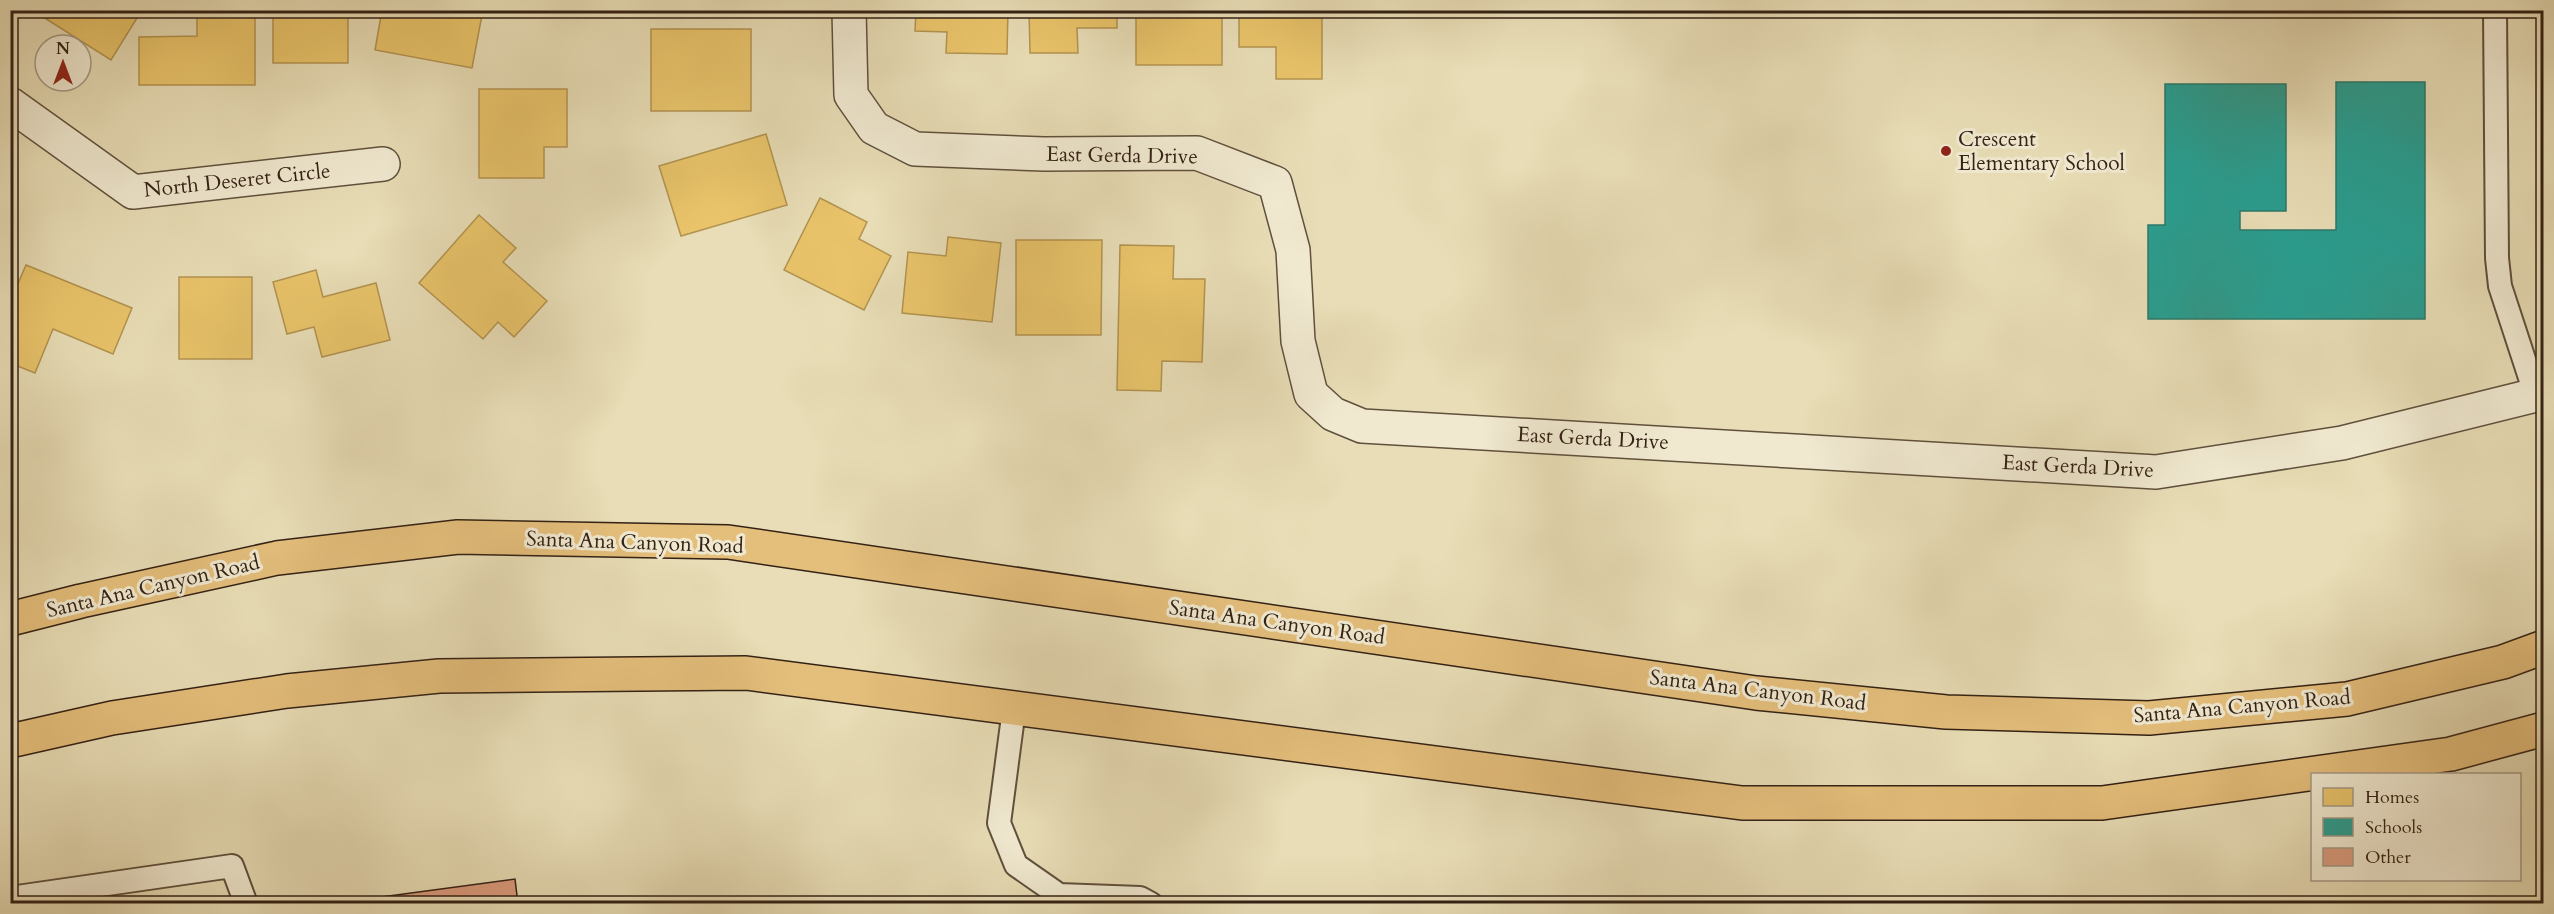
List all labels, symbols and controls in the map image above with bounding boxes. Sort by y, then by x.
north arrow [33,33,93,93]
text: N [56,38,70,60]
place label: Crescent Elementary School [1958,125,2125,178]
street label: East Gerda Drive [1046,140,1198,171]
marker: Crescent Elementary School [1939,144,1953,158]
street label: North Deseret Circle [142,156,332,205]
street label: East Gerda Drive [1516,420,1670,457]
street label: East Gerda Drive [2001,448,2155,485]
street label: Santa Ana Canyon Road [526,524,744,561]
street label: Santa Ana Canyon Road [44,548,262,625]
street label: Santa Ana Canyon Road [1167,593,1387,652]
street label: Santa Ana Canyon Road [1648,663,1868,718]
street label: Santa Ana Canyon Road [2132,683,2352,730]
legend [2311,773,2521,881]
text: Homes [2365,785,2419,810]
text: Schools [2365,815,2422,840]
text: Other [2365,845,2411,870]

